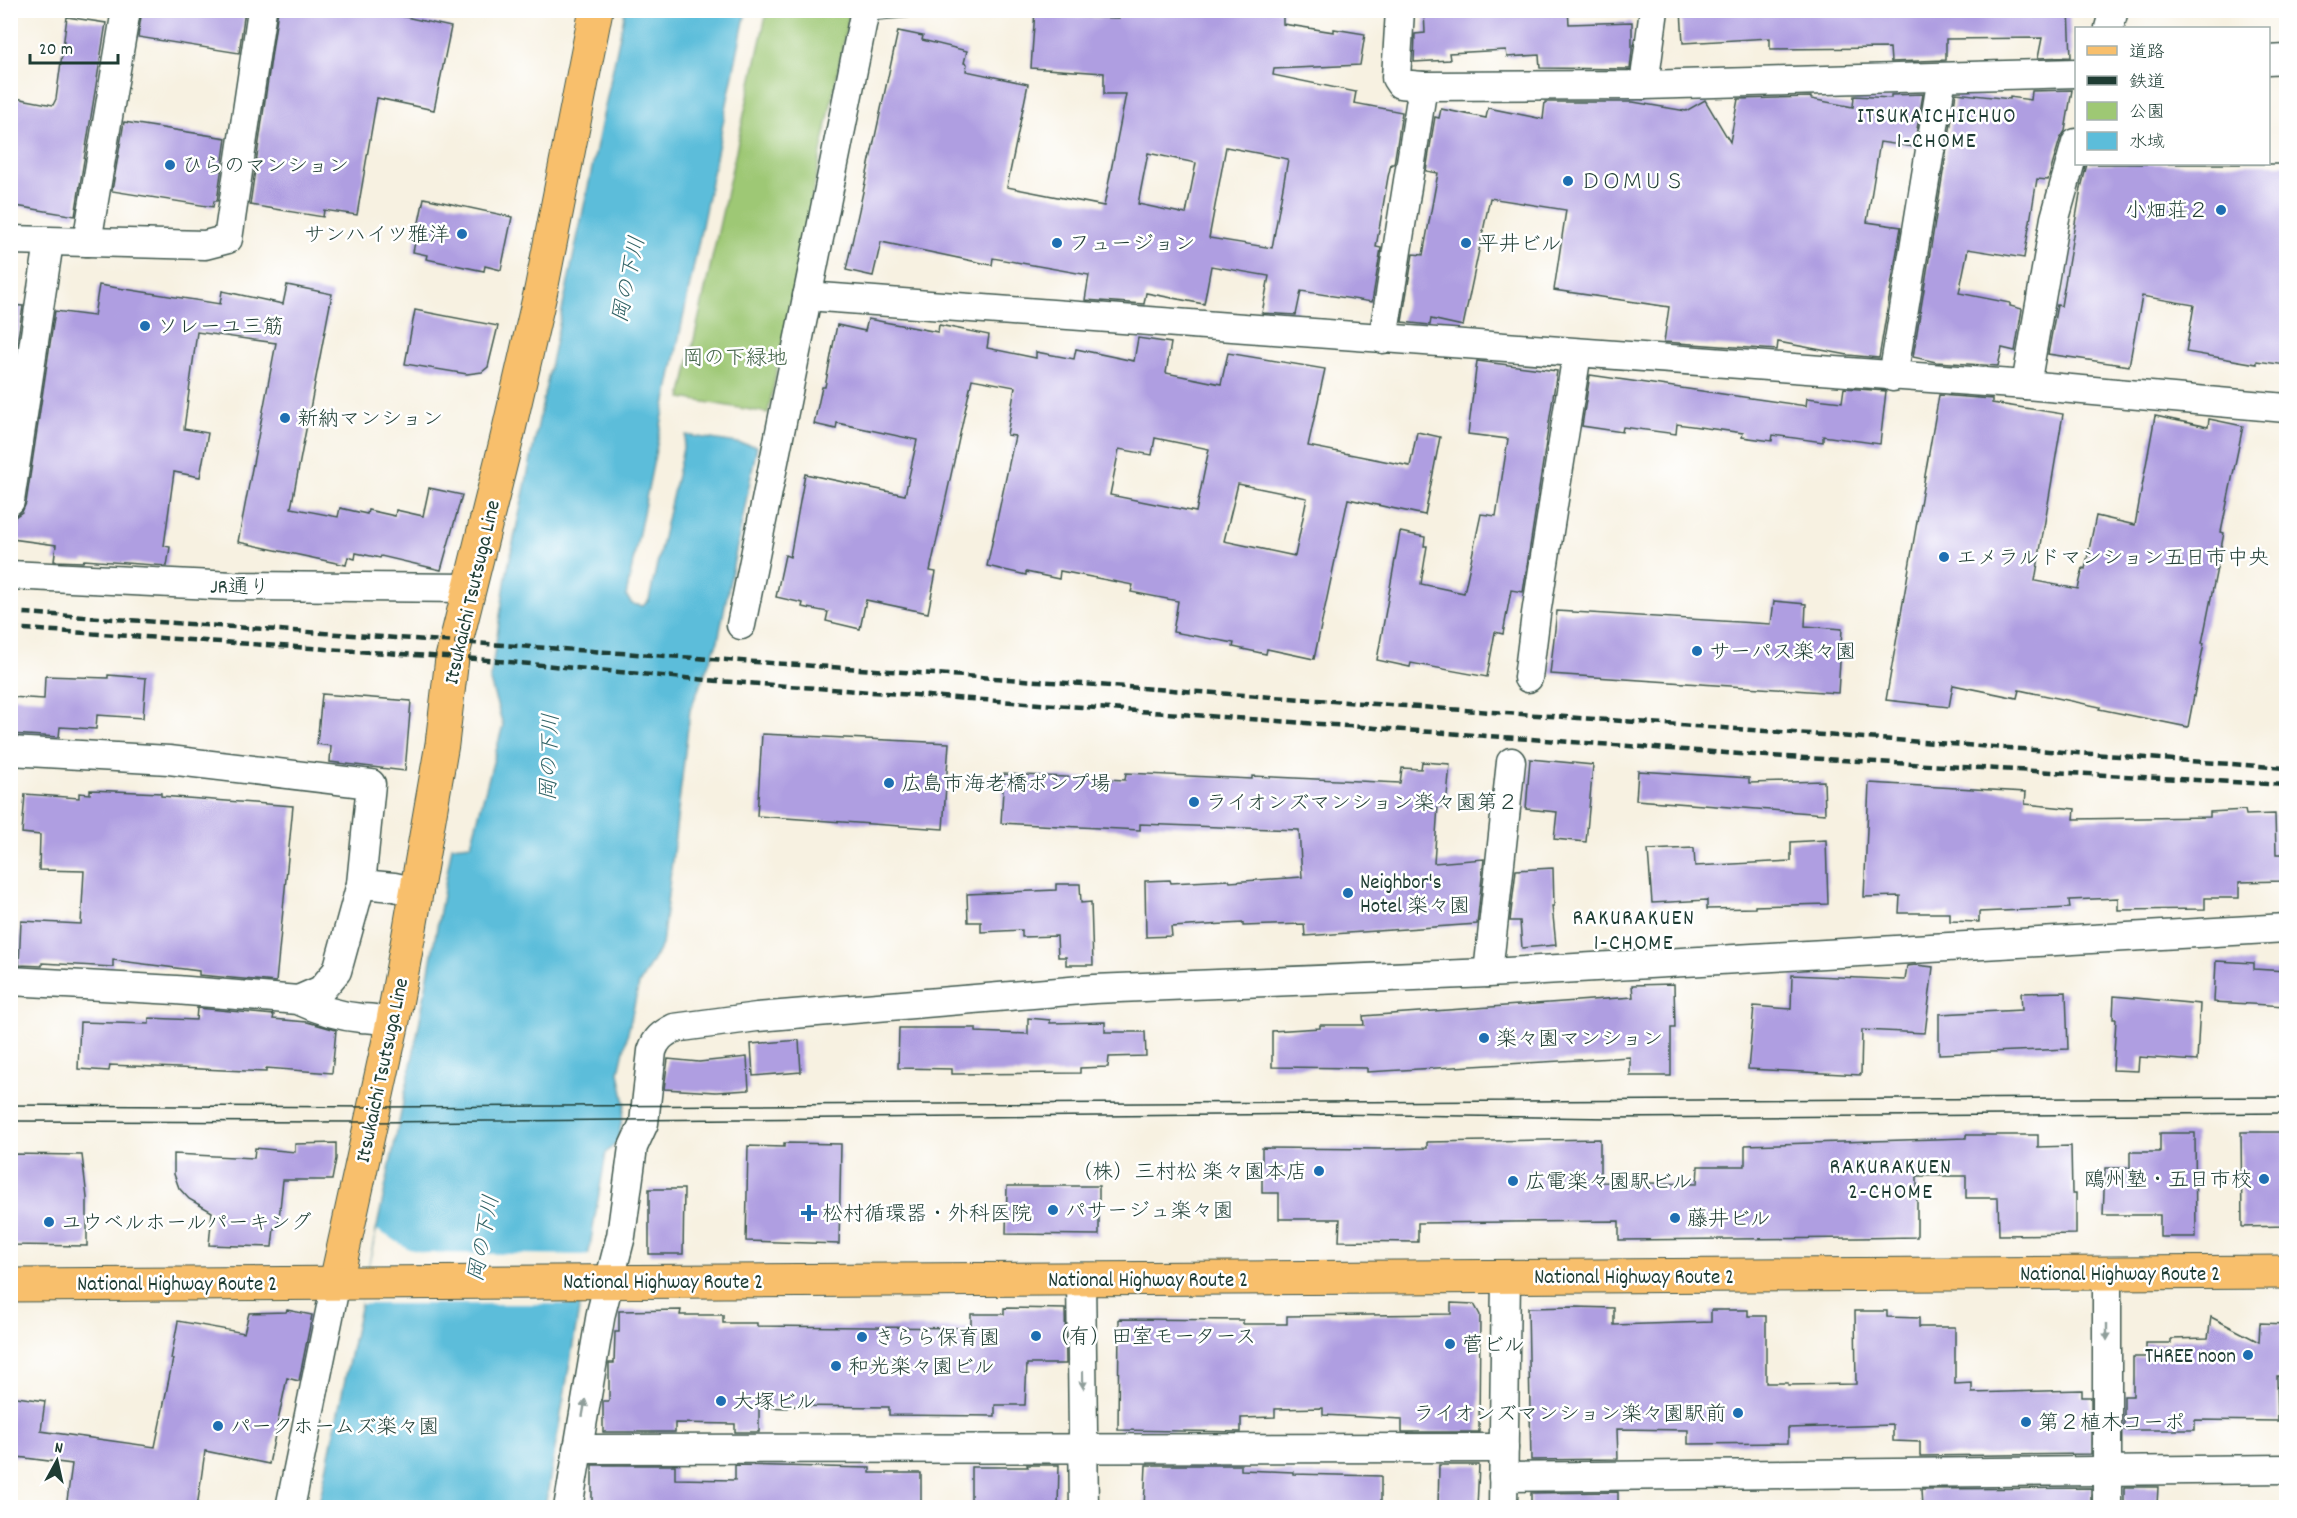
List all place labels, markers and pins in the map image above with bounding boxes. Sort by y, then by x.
place label: ひらのマンション [182,153,349,183]
marker: ひらのマンション [163,158,177,172]
place label: ＤＯＭＵＳ [1580,169,1685,199]
marker: ＤＯＭＵＳ [1561,174,1575,188]
place label: 小畑荘２ [2125,198,2209,228]
marker: 小畑荘２ [2214,203,2228,217]
place label: サンハイツ雅洋 [304,222,450,252]
marker: サンハイツ雅洋 [455,227,469,241]
place label: フュージョン [1069,231,1195,261]
place label: 平井ビル [1478,231,1562,261]
marker: フュージョン [1050,236,1064,250]
marker: 平井ビル [1459,236,1473,250]
place label: ソレーユ三筋 [157,314,284,344]
marker: ソレーユ三筋 [138,319,152,333]
place label: 新納マンション [297,406,443,436]
marker: 新納マンション [278,411,292,425]
place label: エメラルドマンション五日市中央 [1956,545,2269,575]
marker: エメラルドマンション五日市中央 [1937,550,1951,564]
place label: サーパス楽々園 [1709,639,1856,669]
marker: サーパス楽々園 [1690,644,1704,658]
place label: 広島市海老橋ポンプ場 [901,771,1111,801]
marker: 広島市海老橋ポンプ場 [882,776,896,790]
place label: ライオンズマンション楽々園第２ [1206,790,1518,820]
marker: ライオンズマンション楽々園第２ [1187,795,1201,809]
place label: Neighbor's Hotel 楽々園 [1360,869,1470,923]
marker: Neighbor's Hotel 楽々園 [1341,886,1355,900]
place label: 楽々園マンション [1496,1026,1663,1056]
marker: 楽々園マンション [1477,1031,1491,1045]
place label: （株）三村松 楽々園本店 [1071,1159,1307,1189]
marker: （株）三村松 楽々園本店 [1312,1164,1326,1178]
place label: 鴎州塾・五日市校 [2084,1167,2252,1197]
place label: 広電楽々園駅ビル [1525,1169,1693,1199]
marker: 鴎州塾・五日市校 [2257,1172,2271,1186]
marker: 広電楽々園駅ビル [1506,1174,1520,1188]
place label: パサージュ楽々園 [1065,1198,1233,1228]
place label: 松村循環器・外科医院 [822,1201,1032,1231]
marker: パサージュ楽々園 [1046,1203,1060,1217]
marker: 松村循環器・外科医院 [800,1204,818,1222]
place label: 藤井ビル [1687,1206,1771,1236]
place label: ユウベルホールパーキング [61,1210,312,1240]
marker: 藤井ビル [1668,1211,1682,1225]
marker: ユウベルホールパーキング [42,1215,56,1229]
place label: （有）田室モータース [1048,1324,1256,1354]
place label: きらら保育園 [874,1325,1000,1355]
marker: （有）田室モータース [1029,1329,1043,1343]
marker: きらら保育園 [855,1330,869,1344]
place label: 菅ビル [1462,1332,1525,1362]
marker: 菅ビル [1443,1337,1457,1351]
place label: THREE noon [2145,1343,2236,1373]
marker: THREE noon [2241,1348,2255,1362]
place label: 和光楽々園ビル [848,1354,995,1384]
marker: 和光楽々園ビル [829,1359,843,1373]
place label: 大塚ビル [733,1389,817,1419]
marker: 大塚ビル [714,1394,728,1408]
place label: ライオンズマンション楽々園駅前 [1414,1401,1726,1431]
marker: ライオンズマンション楽々園駅前 [1731,1406,1745,1420]
place label: 第２植木コーポ [2038,1410,2185,1440]
place label: パークホームズ楽々園 [230,1414,439,1444]
marker: 第２植木コーポ [2019,1415,2033,1429]
marker: パークホームズ楽々園 [211,1419,225,1433]

